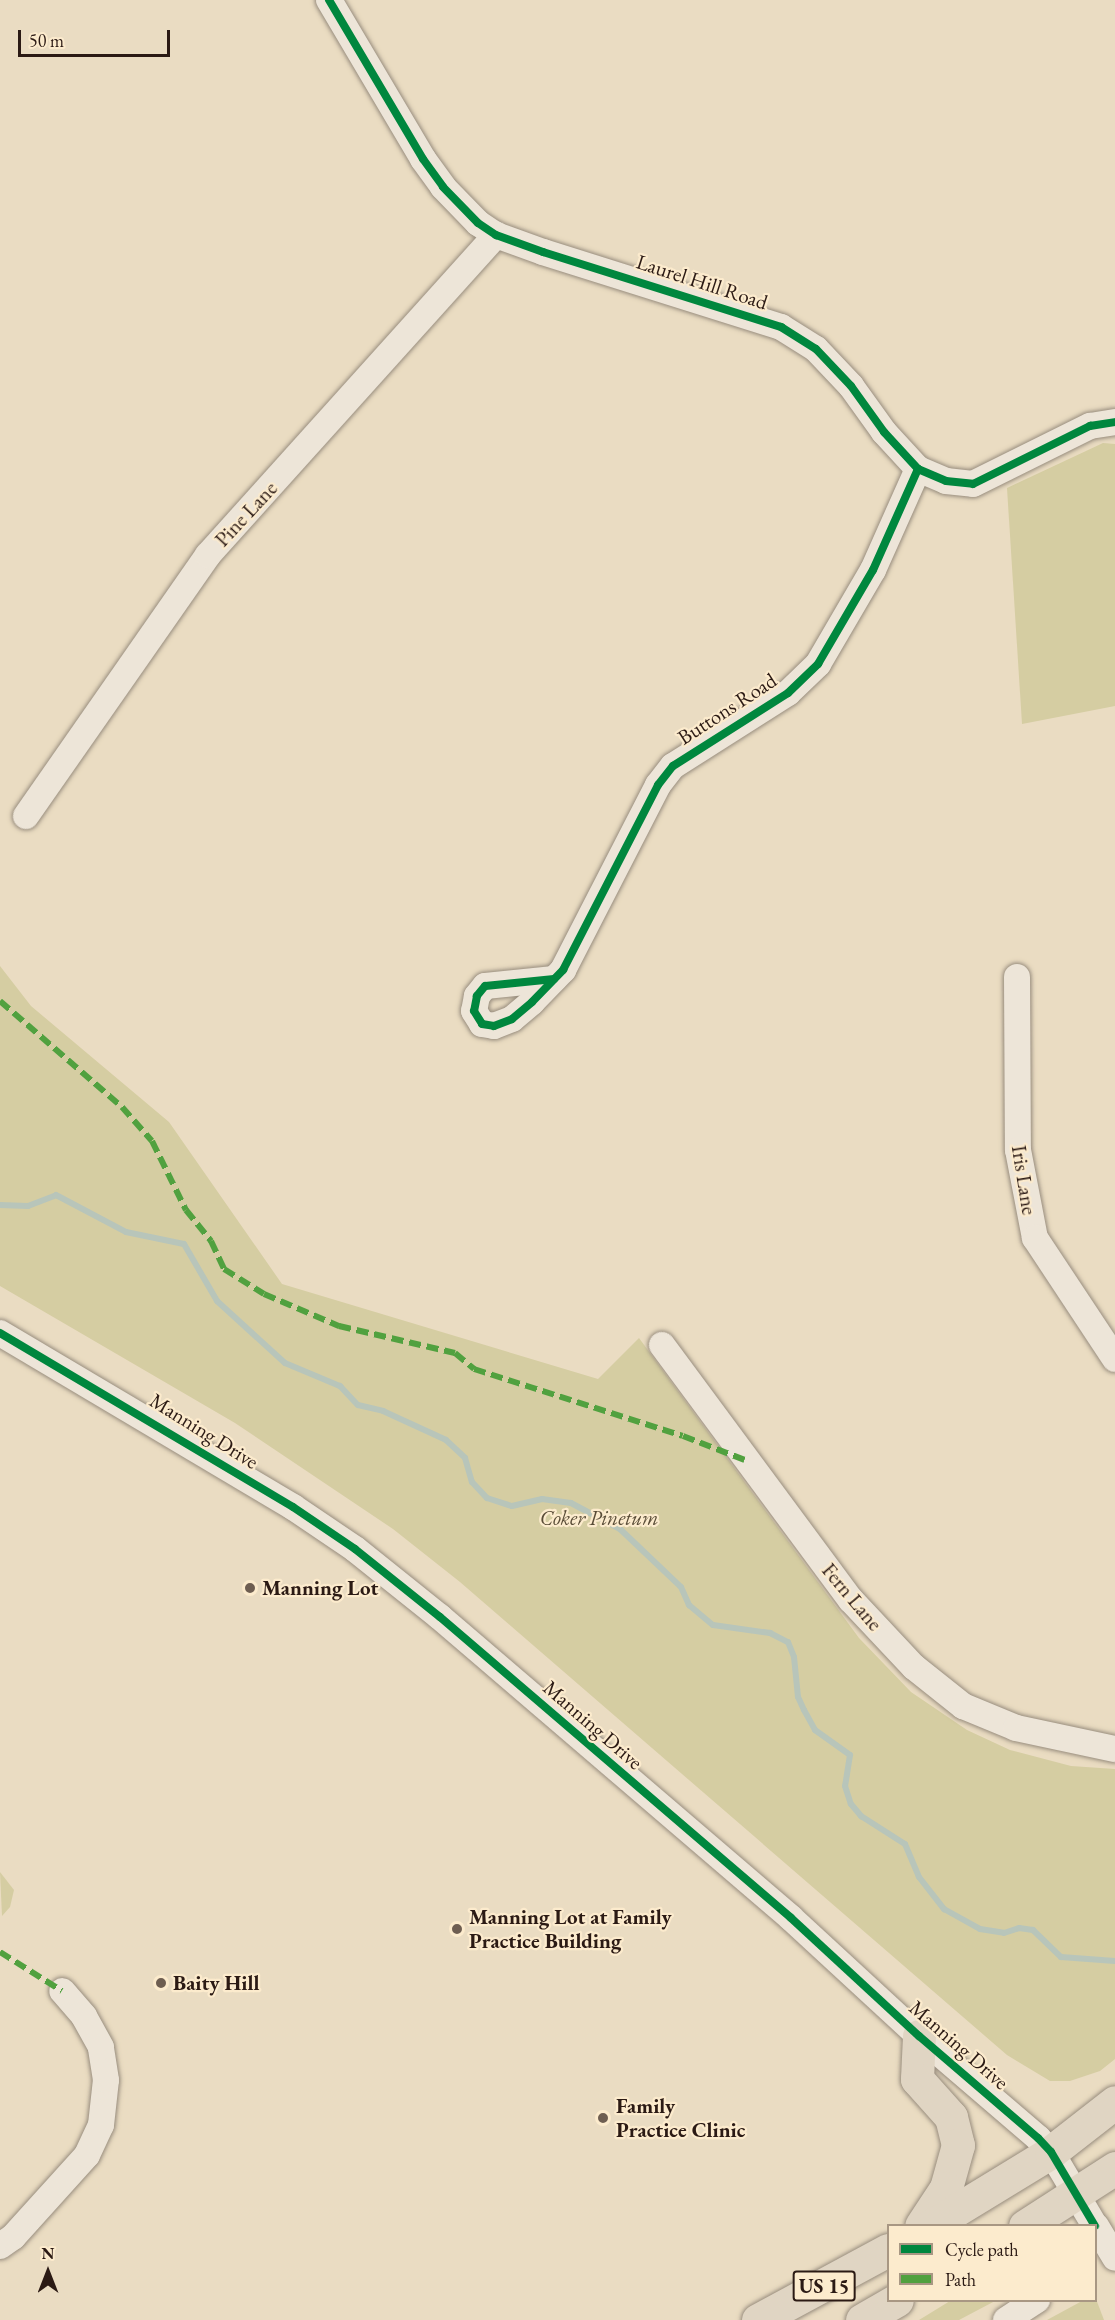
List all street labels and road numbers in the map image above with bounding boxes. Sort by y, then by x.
street label: Laurel Hill Road [633,249,771,315]
street label: Pine Lane [209,476,283,552]
street label: Buttons Road [673,668,781,750]
street label: Iris Lane [1006,1143,1042,1217]
street label: Manning Drive [145,1388,263,1474]
street label: Fern Lane [816,1558,888,1636]
street label: Manning Drive [538,1675,648,1775]
street label: Manning Drive [904,1995,1014,2095]
road number: US 15 [792,2269,856,2303]

